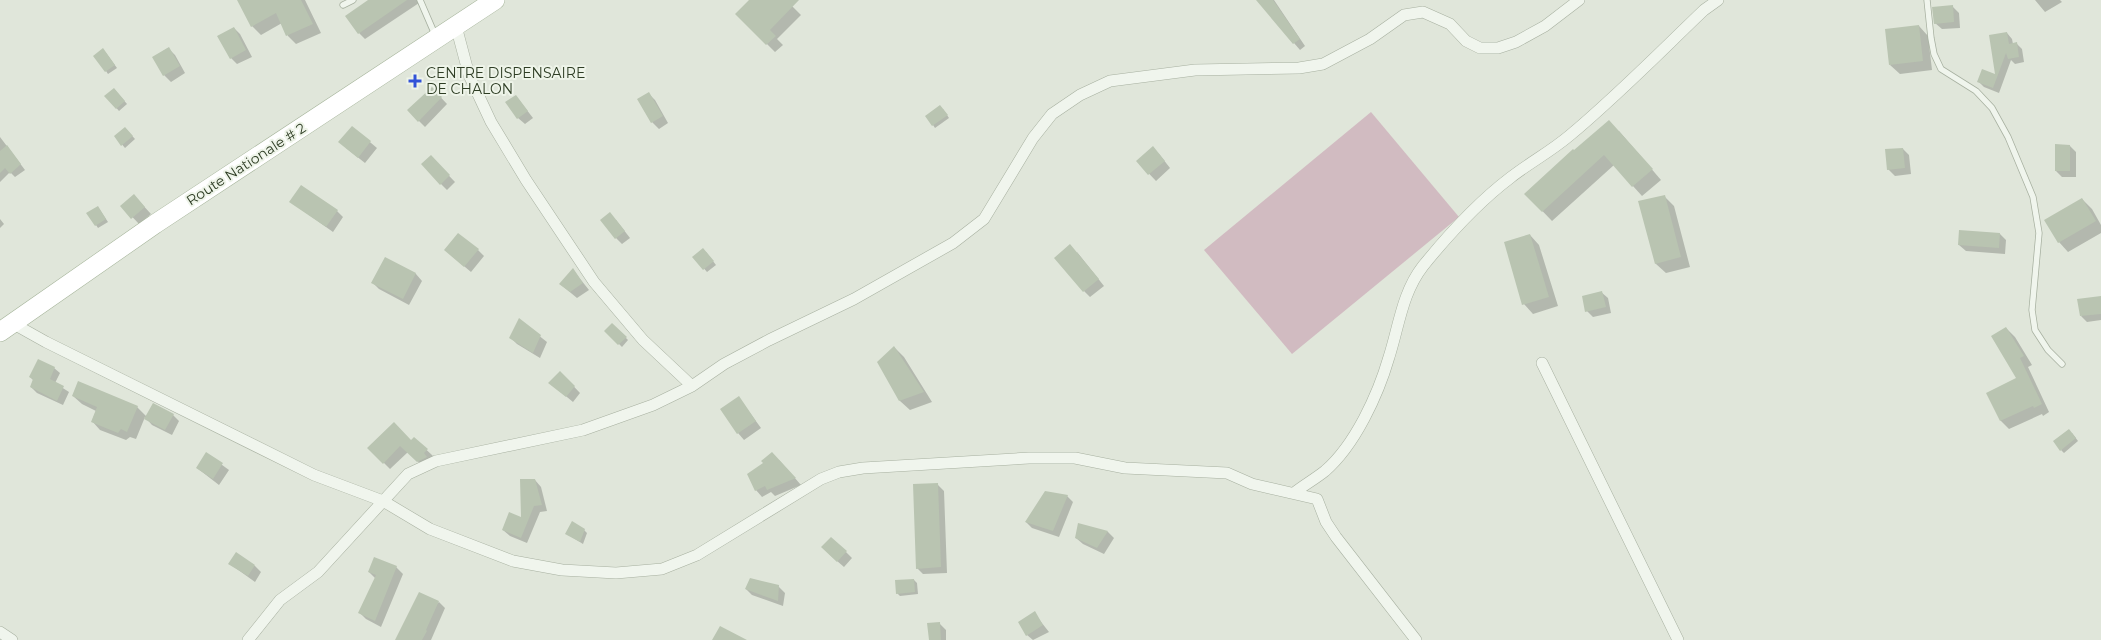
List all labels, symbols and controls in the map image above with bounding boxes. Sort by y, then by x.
place label: CENTRE DISPENSAIRE DE CHALON [426,64,585,98]
marker: CENTRE DISPENSAIRE DE CHALON [408,74,422,88]
street label: Route Nationale # 2 [183,119,309,209]

